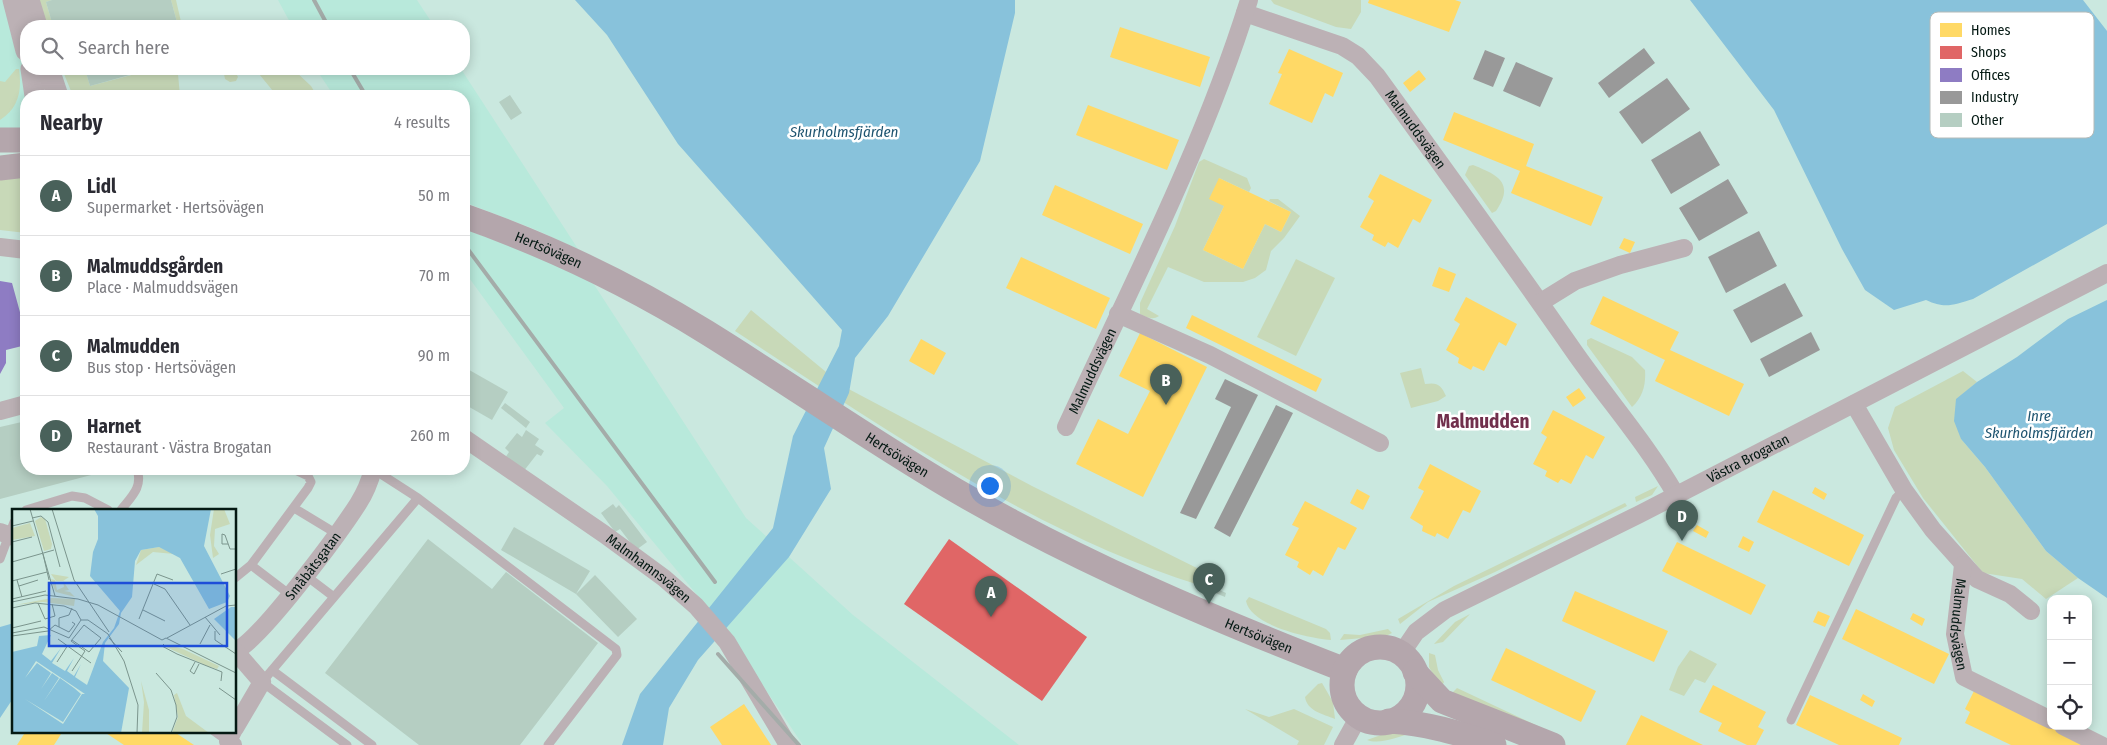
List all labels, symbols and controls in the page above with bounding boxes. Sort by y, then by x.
legend [1930,12,2094,138]
search box [20,20,470,75]
text: Homes [1971,22,2011,39]
icon: search [38,34,66,62]
text: Search here [78,36,170,59]
text: Shops [1971,44,2006,61]
text: Offices [1971,67,2010,84]
street label: Malmuddsvägen [1381,87,1449,172]
text: Industry [1971,89,2019,106]
text: Nearby [40,110,102,136]
text: Other [1971,112,2004,129]
text: 4 results [394,113,450,132]
water label: Skurholmsfjärden [789,123,898,141]
text: Lidl [87,175,116,198]
text: A [52,186,60,205]
text: 50 m [418,186,450,205]
text: Supermarket · Hertsövägen [87,198,264,217]
street label: Hertsövägen [512,228,585,272]
text: Malmuddsgården [87,255,223,278]
text: B [52,266,60,285]
text: 70 m [419,266,450,285]
text: Place · Malmuddsvägen [87,278,238,297]
street label: Malmuddsvägen [1065,325,1120,417]
text: Malmudden [87,335,180,358]
text: C [52,346,60,365]
text: 90 m [418,346,450,365]
text: Bus stop · Hertsövägen [87,358,236,377]
pin: B [1150,364,1182,405]
water label: Inre Skurholmsfjärden [1984,407,2093,442]
district label: Malmudden [1437,410,1529,433]
text: Harnet [87,415,141,438]
text: D [51,426,61,445]
text: 260 m [411,426,450,445]
street label: Hertsövägen [862,429,932,481]
street label: Västra Brogatan [1704,430,1792,487]
text: Restaurant · Västra Brogatan [87,438,272,457]
your location [977,473,1003,499]
pin: D [1666,500,1698,541]
inset map [12,509,236,732]
street label: Småbåtsgatan [282,529,345,604]
street label: Malmhamnsvägen [603,530,694,607]
pin: C [1193,563,1225,604]
pin: A [975,576,1007,617]
street label: Malmuddsvägen [1946,577,1970,672]
map controls [2047,595,2092,730]
button: + [2047,595,2092,640]
street label: Hertsövägen [1222,615,1295,657]
button: − [2047,640,2092,685]
button: locate [2047,685,2092,730]

